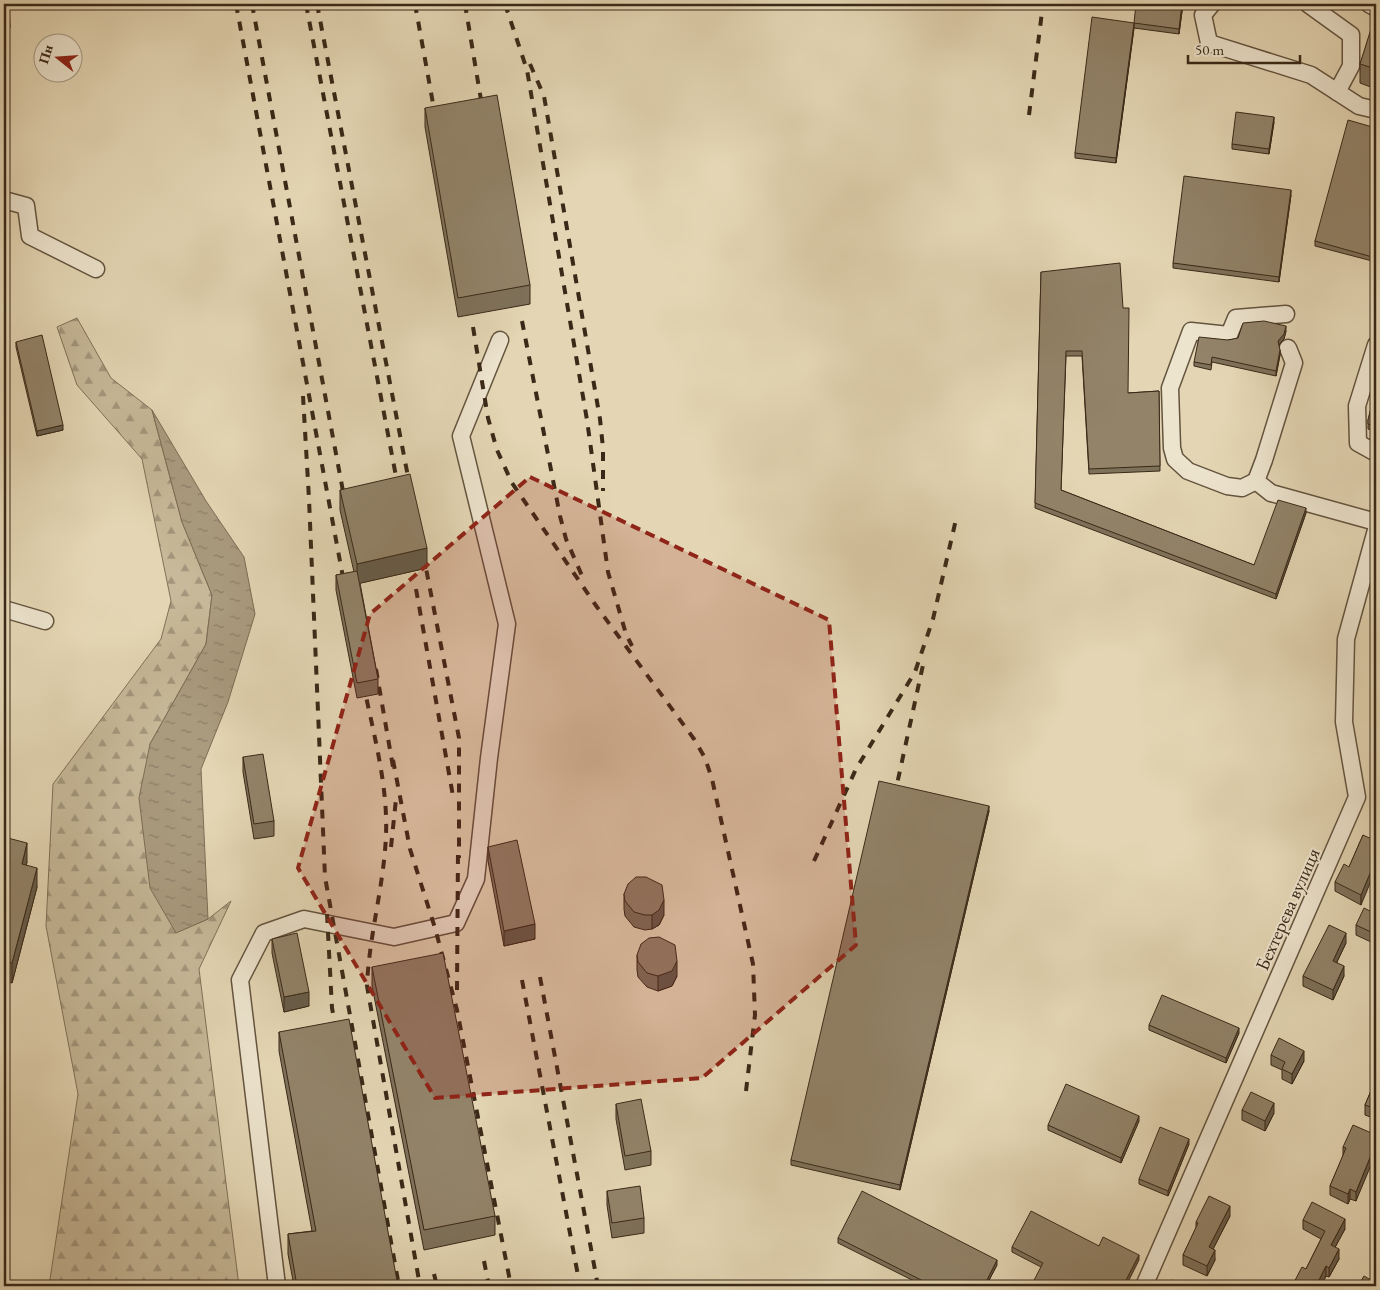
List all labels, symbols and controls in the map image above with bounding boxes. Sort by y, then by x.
north arrow [32,32,82,82]
scale bar [1188,32,1300,64]
text: 50 m [1195,40,1224,59]
text: Пн [34,42,57,66]
street label: Бехтерєва вулиця [1249,844,1326,974]

